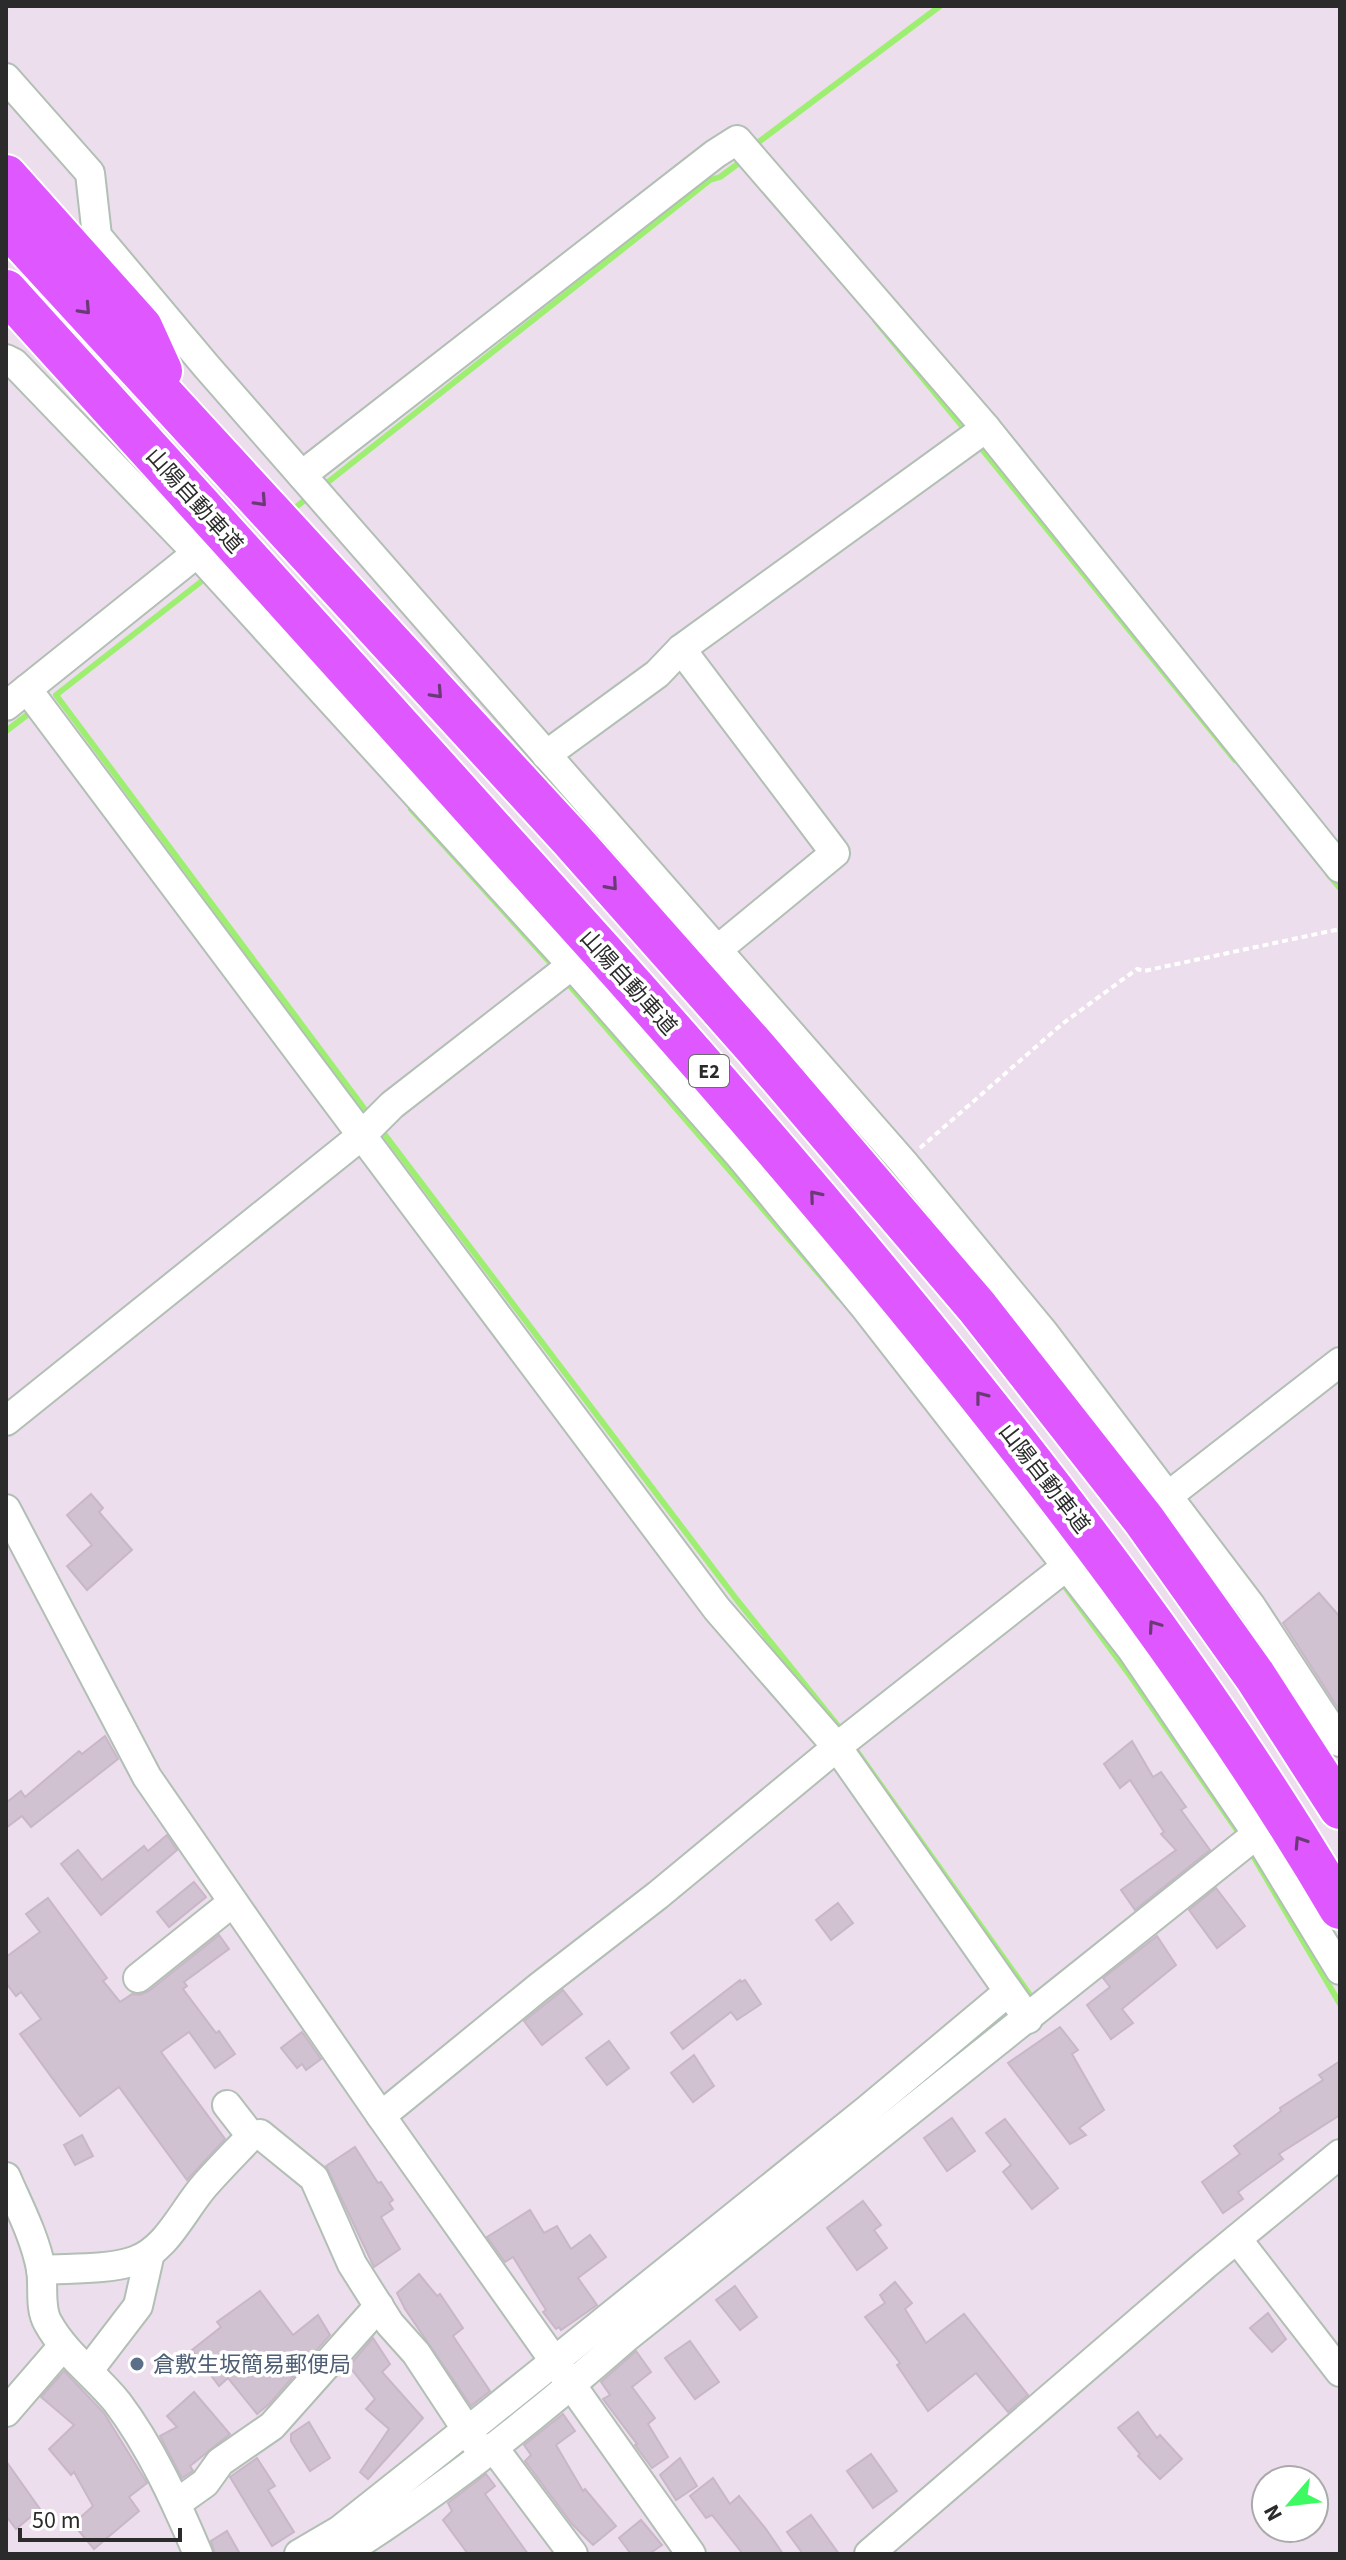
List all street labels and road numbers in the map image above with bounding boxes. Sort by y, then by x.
street label: 山陽自動車道 [138,441,250,560]
street label: 山陽自動車道 [572,923,684,1042]
road number: E2 [689,1055,729,1087]
street label: 山陽自動車道 [991,1417,1097,1540]

